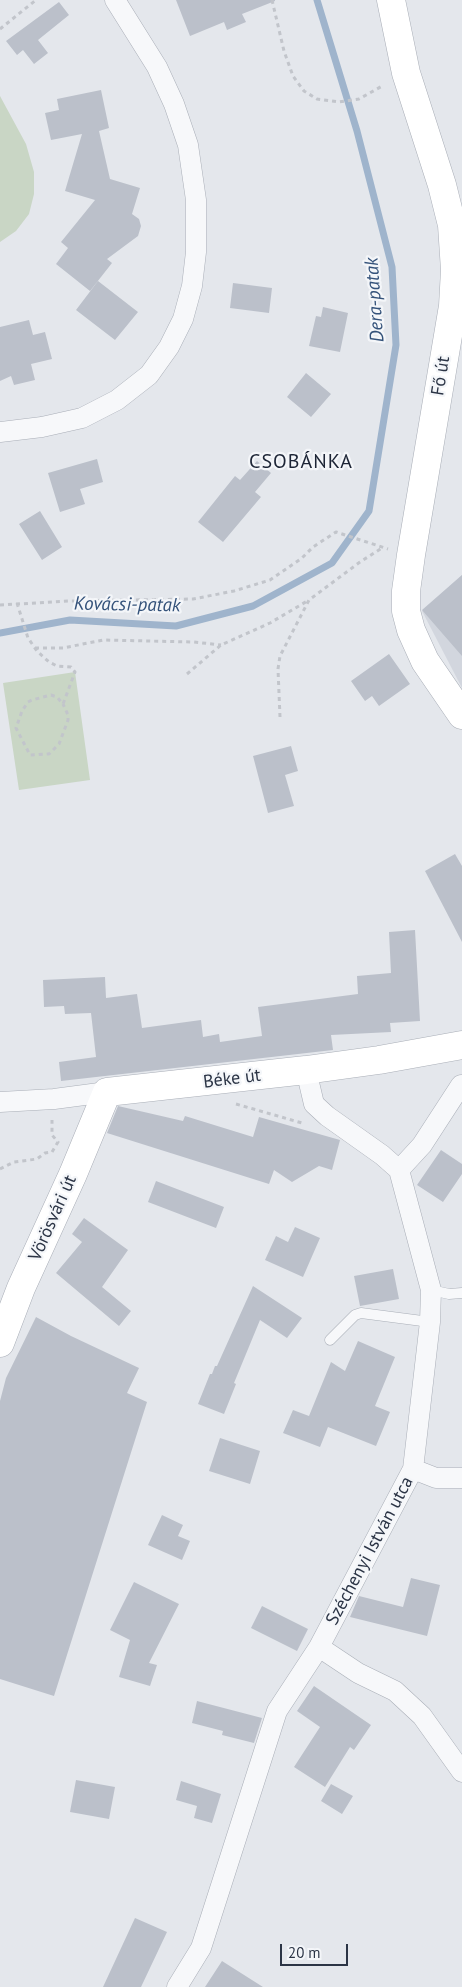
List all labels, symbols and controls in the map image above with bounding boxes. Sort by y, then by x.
water label: Dera-patak [361,257,389,343]
street label: Fő út [427,355,455,397]
district label: CSOBÁNKA [248,450,354,474]
water label: Kovácsi-patak [74,593,180,617]
street label: Béke út [202,1065,262,1093]
street label: Vörösvári út [25,1172,81,1264]
street label: Széchenyi István utca [322,1473,418,1629]
scale bar [282,1934,350,1966]
text: 20 m [288,1943,321,1962]

